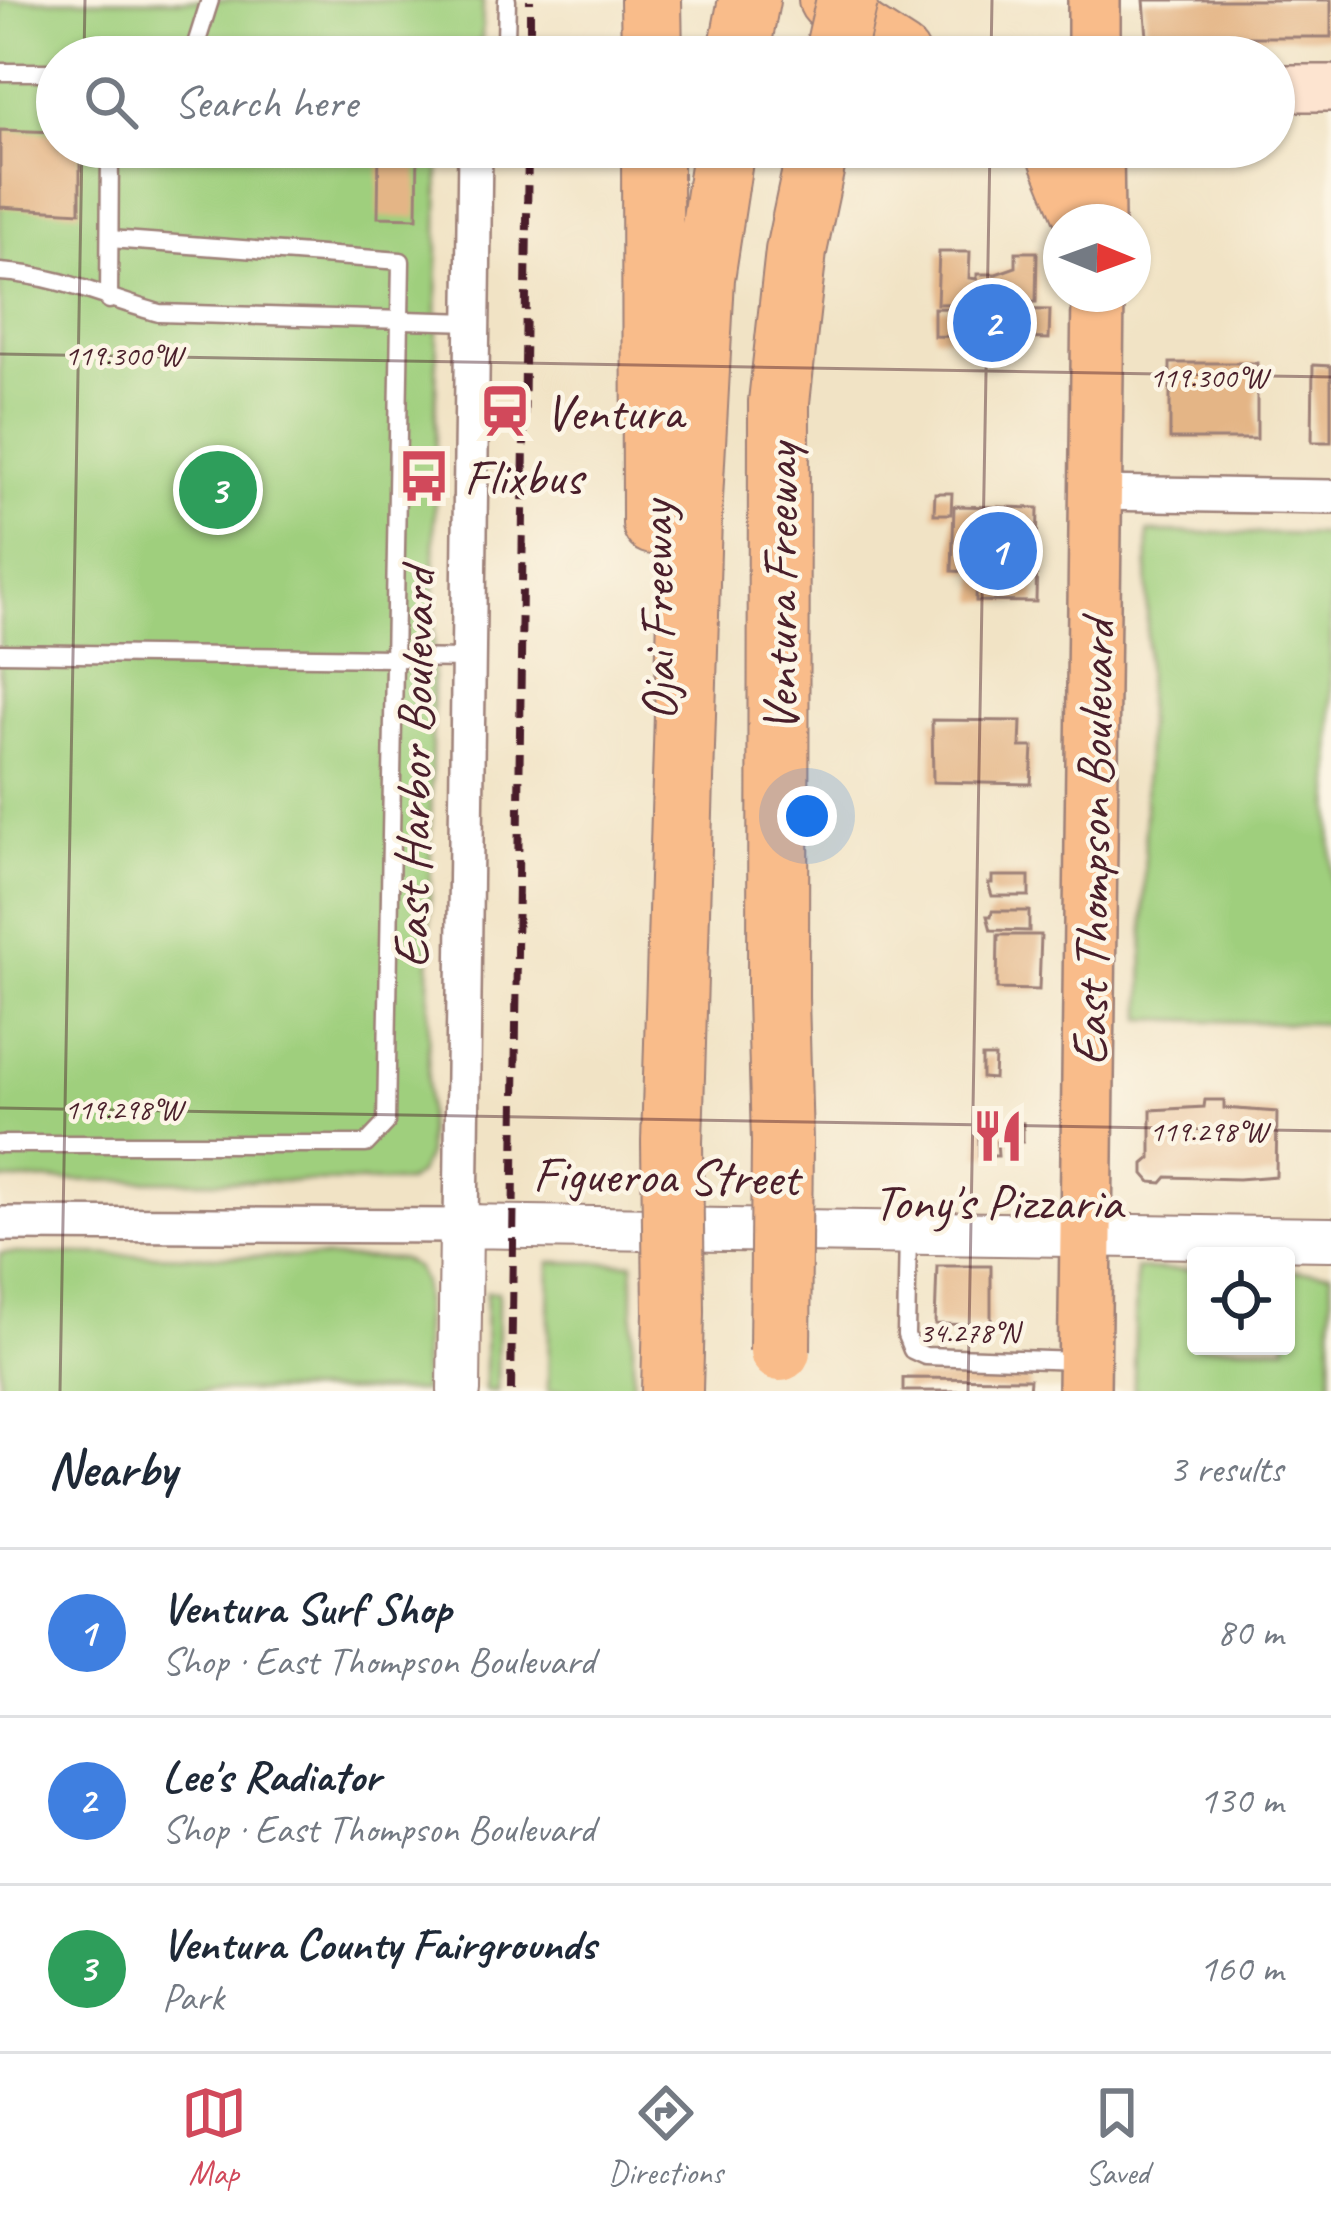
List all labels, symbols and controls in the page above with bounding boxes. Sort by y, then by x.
search box [36,36,1295,168]
icon: search [78,69,144,135]
text: Search here [174,74,357,131]
north arrow [1043,204,1151,312]
pin: 2 [953,278,1031,368]
text: 119.300°W [64,336,187,374]
text: 119.300°W [1149,358,1272,396]
place label: Ventura [545,380,687,444]
station icon: Ventura [476,382,534,440]
street label: Ventura Freeway [748,439,812,733]
pin: 3 [179,445,257,535]
place label: Flixbus [464,445,587,509]
bus stop icon: Flixbus [395,447,453,505]
street label: Ojai Freeway [623,497,691,721]
pin: 1 [959,506,1037,596]
street label: East Harbor Boulevard [379,561,450,969]
street label: East Thompson Boulevard [1057,612,1129,1066]
your location [777,786,837,846]
text: 119.298°W [64,1090,187,1128]
restaurant icon: Tony's Pizzaria [969,1107,1027,1165]
text: 119.298°W [1149,1112,1272,1150]
street label: Figueroa Street [532,1142,805,1210]
place label: Tony's Pizzaria [873,1170,1126,1234]
map controls [1187,1247,1295,1355]
button: locate [1187,1247,1295,1355]
text: 34.278°N [919,1313,1024,1351]
text: Nearby [48,1437,176,1501]
text: 3 results [1169,1445,1283,1494]
text: Ventura Surf Shop [162,1580,451,1637]
text: 1 [78,1608,96,1657]
text: 80 m [1217,1608,1283,1657]
text: Shop · East Thompson Boulevard [162,1637,595,1686]
text: Lee's Radiator [162,1748,380,1805]
text: 2 [78,1776,96,1825]
text: 130 m [1199,1776,1283,1825]
text: Shop · East Thompson Boulevard [162,1805,595,1854]
text: Ventura County Fairgrounds [162,1916,596,1973]
text: 3 [78,1944,96,1993]
text: 160 m [1199,1944,1283,1993]
text: Park [162,1973,224,2022]
tab: Map [181,2080,247,2194]
tab: Directions [608,2080,723,2194]
tab: Saved [1084,2080,1150,2194]

